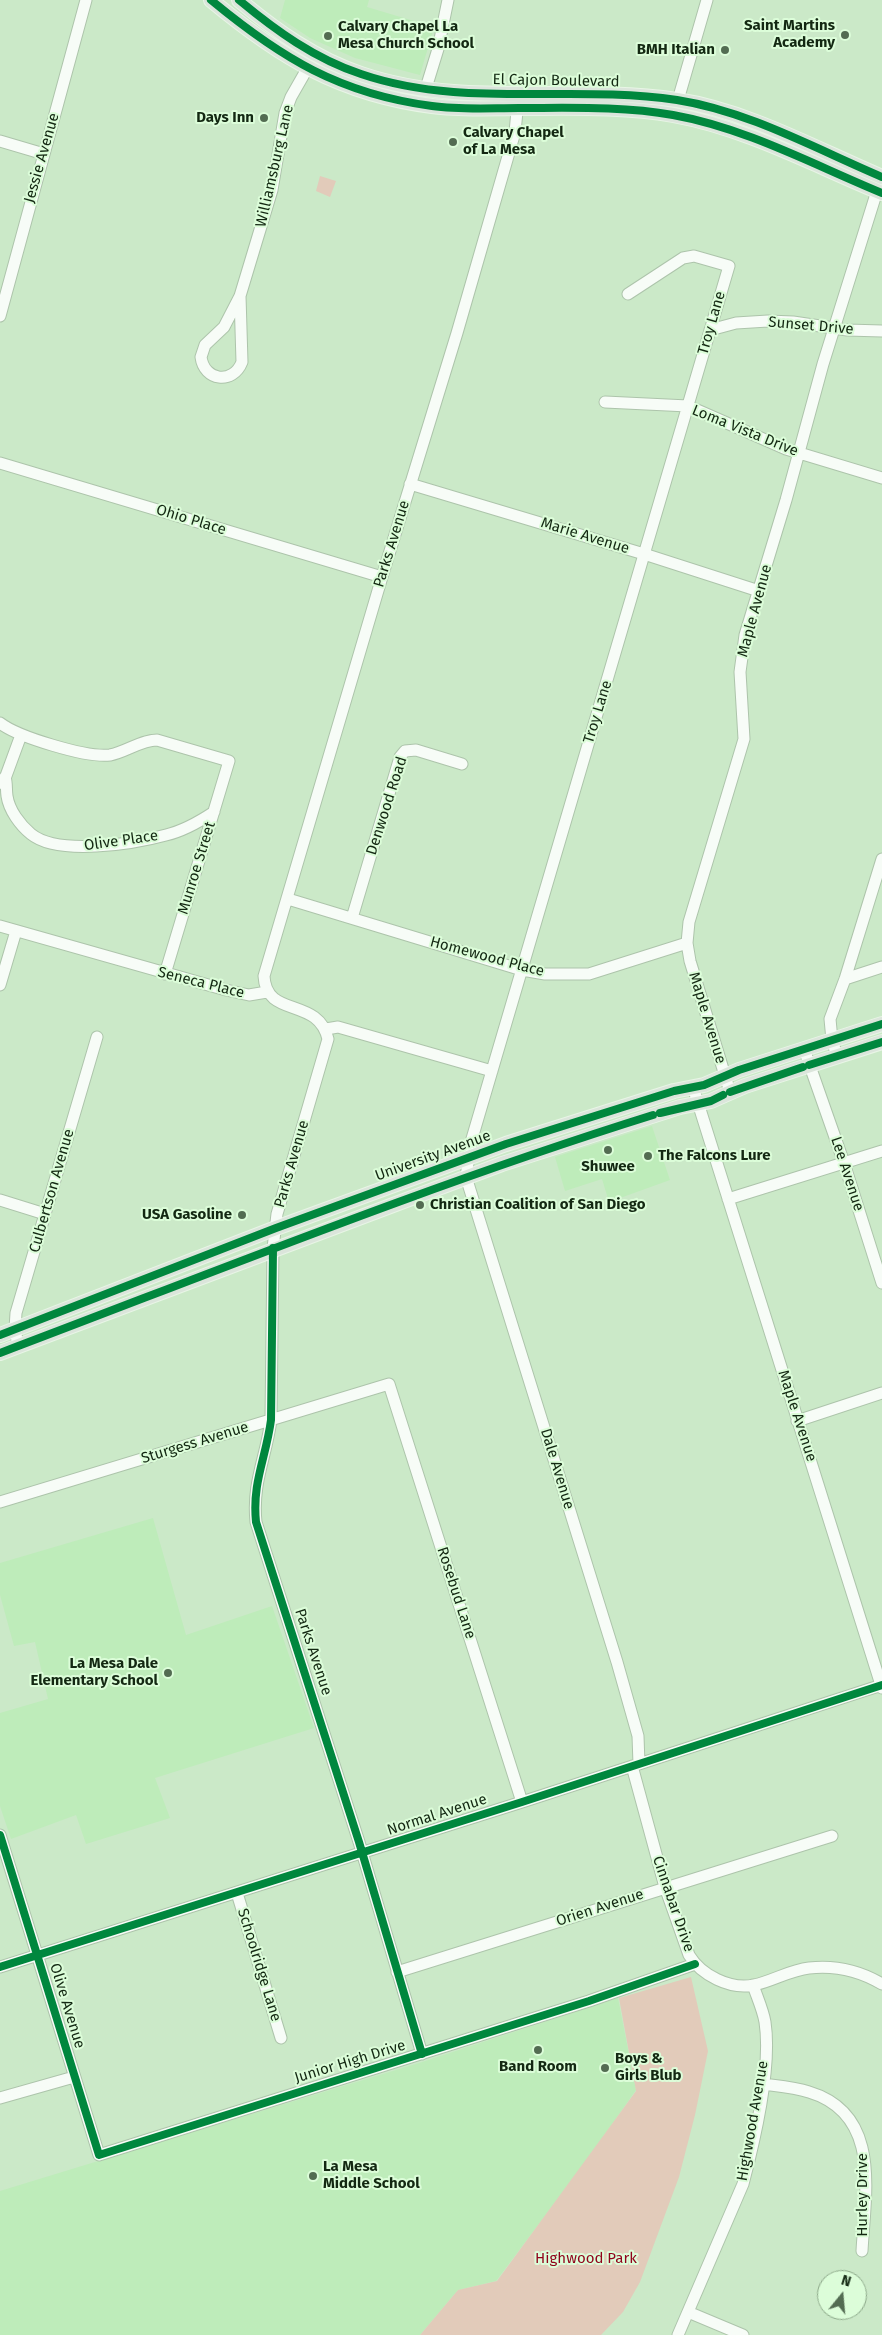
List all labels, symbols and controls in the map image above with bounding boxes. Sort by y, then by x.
place label: Saint Martins Academy [744,17,835,52]
place label: Calvary Chapel La Mesa Church School [338,18,474,53]
marker: Saint Martins Academy [839,29,851,41]
marker: Calvary Chapel La Mesa Church School [322,30,334,42]
place label: BMH Italian [637,41,715,59]
marker: BMH Italian [719,44,731,56]
street label: El Cajon Boulevard [492,71,620,91]
street label: Williamsburg Lane [252,103,298,229]
place label: Days Inn [196,109,254,127]
street label: Jessie Avenue [21,111,63,205]
marker: Days Inn [258,112,270,124]
place label: Calvary Chapel of La Mesa [463,124,564,159]
marker: Calvary Chapel of La Mesa [447,136,459,148]
street label: Troy Lane [694,289,730,357]
street label: Sunset Drive [768,313,854,339]
street label: Loma Vista Drive [689,401,801,461]
street label: Parks Avenue [370,498,414,590]
street label: Ohio Place [154,501,228,539]
street label: Marie Avenue [538,514,632,558]
street label: Maple Avenue [734,563,776,659]
street label: Troy Lane [580,678,616,746]
street label: Denwood Road [363,755,411,857]
street label: Munroe Street [174,819,220,917]
street label: Olive Place [83,827,159,855]
street label: Homewood Place [428,933,546,981]
street label: Seneca Place [156,964,246,1002]
street label: Maple Avenue [685,970,729,1066]
street label: Parks Avenue [271,1118,313,1210]
street label: Culbertson Avenue [26,1127,78,1255]
street label: University Avenue [373,1127,493,1185]
street label: Lee Avenue [827,1135,867,1213]
marker: Shuwee [602,1144,614,1156]
place label: The Falcons Lure [658,1147,770,1165]
marker: The Falcons Lure [642,1150,654,1162]
place label: Shuwee [581,1158,635,1176]
place label: Christian Coalition of San Diego [430,1196,645,1214]
marker: Christian Coalition of San Diego [414,1199,426,1211]
place label: USA Gasoline [142,1206,232,1224]
marker: USA Gasoline [236,1209,248,1221]
street label: Maple Avenue [774,1368,820,1464]
street label: Sturgess Avenue [139,1418,251,1468]
street label: Dale Avenue [536,1426,578,1512]
street label: Rosebud Lane [433,1545,479,1641]
street label: Parks Avenue [291,1606,335,1698]
place label: La Mesa Dale Elementary School [30,1655,158,1690]
marker: La Mesa Dale Elementary School [162,1667,174,1679]
street label: Normal Avenue [385,1790,489,1840]
street label: Cinnabar Drive [648,1854,698,1954]
street label: Orien Avenue [554,1885,646,1931]
street label: Schoolridge Lane [233,1906,285,2024]
street label: Olive Avenue [45,1961,89,2051]
street label: Junior High Drive [292,2037,408,2087]
marker: Band Room [532,2044,544,2056]
place label: Boys & Girls Blub [615,2050,681,2085]
place label: Band Room [499,2058,577,2076]
street label: Highwood Avenue [734,2059,772,2183]
marker: Boys & Girls Blub [599,2062,611,2074]
street label: Hurley Drive [854,2153,872,2237]
place label: La Mesa Middle School [323,2158,420,2193]
marker: La Mesa Middle School [307,2170,319,2182]
park label: Highwood Park [535,2250,637,2268]
north arrow [817,2270,867,2320]
text: N [839,2272,853,2291]

